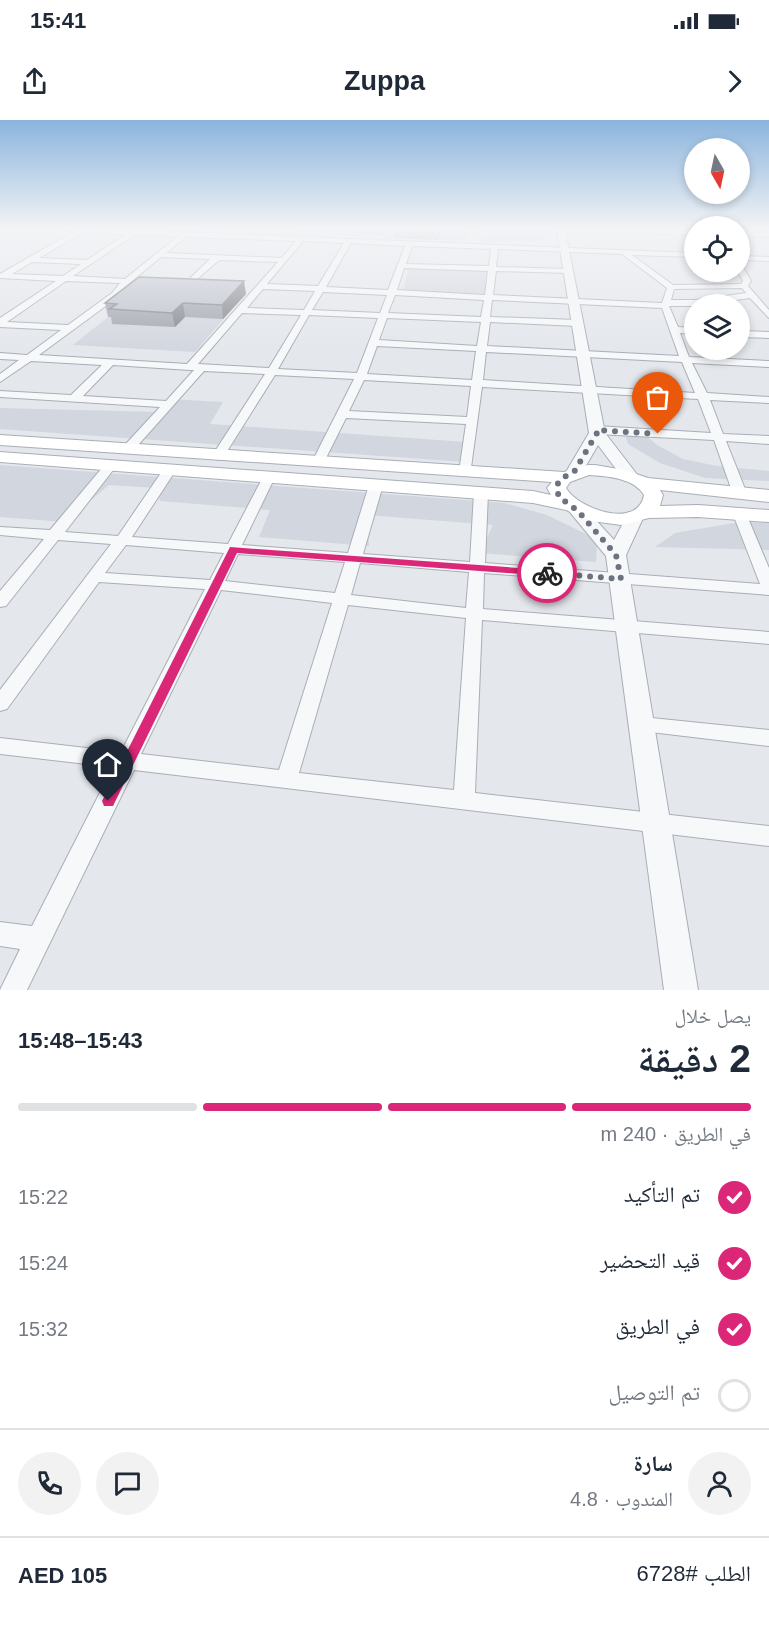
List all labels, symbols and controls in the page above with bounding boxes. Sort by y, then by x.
text: 15:41 [30,8,86,33]
icon: share [18,65,51,98]
icon: forward [718,65,751,98]
text: Zuppa [344,66,425,96]
north arrow [684,138,750,204]
map controls [684,138,750,360]
button: locate [684,216,750,282]
button: layers [684,294,750,360]
pin [632,372,683,434]
icon: bag [641,381,674,414]
courier [517,543,577,603]
icon: bike [531,557,564,590]
pin [82,739,133,801]
icon: home [91,748,124,781]
text: يصل خلال [674,1005,751,1027]
text: 15:43–15:48 [18,1028,143,1053]
text: 2 دقيقة [637,1037,751,1080]
text: في الطريق · 240 m [601,1123,751,1145]
icon: check [718,1181,751,1214]
text: تم التأكيد [624,1182,700,1207]
text: 15:22 [18,1186,68,1208]
icon: check [718,1247,751,1280]
text: قيد التحضير [600,1248,700,1273]
text: 15:24 [18,1252,68,1274]
icon: check [718,1313,751,1346]
text: في الطريق [615,1314,700,1339]
text: 15:32 [18,1318,68,1340]
text: تم التوصيل [608,1380,700,1405]
text: سارة [634,1451,673,1476]
button: phone [18,1452,81,1515]
button: chat [96,1452,159,1515]
button: person [688,1452,751,1515]
text: المندوب · 4.8 [570,1488,673,1510]
text: الطلب #6728 [637,1561,751,1586]
text: AED 105 [18,1563,107,1588]

